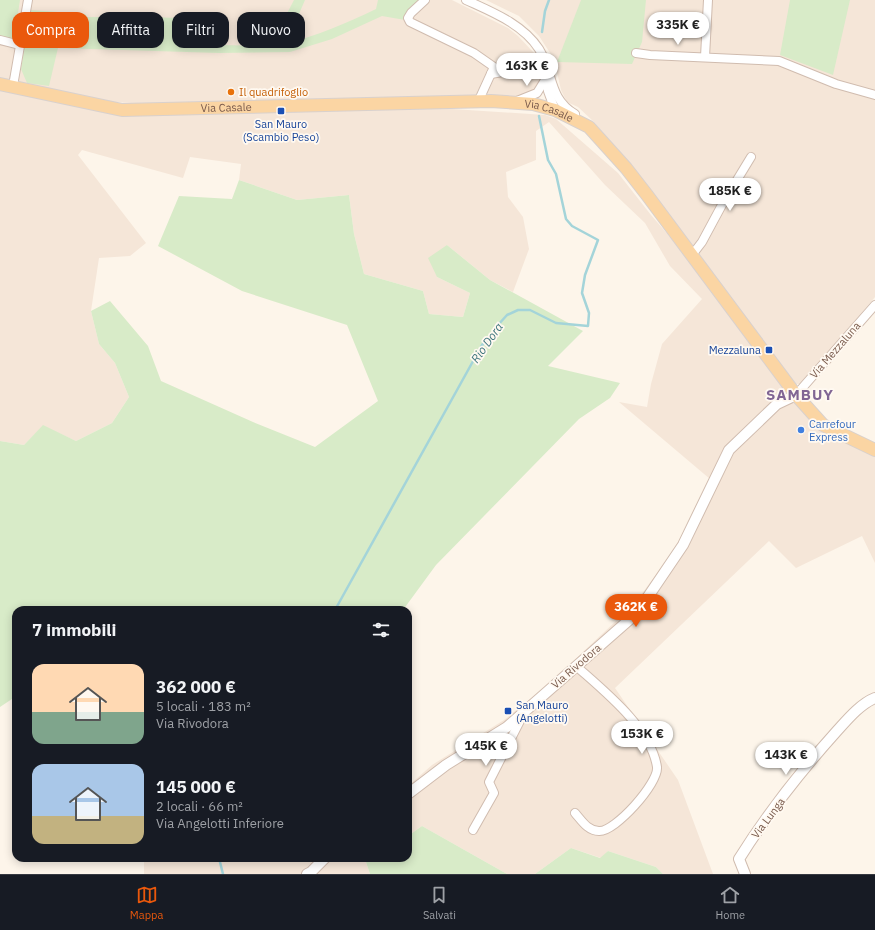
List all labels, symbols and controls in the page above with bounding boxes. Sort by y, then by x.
chip: Compra [12,12,89,48]
chip: Affitta [97,12,164,48]
chip: Filtri [172,12,229,48]
chip: Nuovo [237,12,305,48]
pin: 335K € [645,12,711,46]
text: 335K € [656,16,700,33]
pin: 163K € [494,53,560,87]
text: 163K € [505,57,549,74]
place label: Il quadrifoglio [239,85,308,99]
marker: Il quadrifoglio [226,87,236,97]
street label: Via Casale [524,96,576,125]
street label: Via Casale [201,100,252,115]
marker: San Mauro (Scambio Peso) [276,106,286,116]
place label: San Mauro (Scambio Peso) [243,117,319,144]
pin: 185K € [697,178,763,212]
text: 185K € [708,182,752,199]
street label: Via Mezzaluna [807,319,863,381]
water label: Rio Dora [467,320,506,366]
place label: Mezzaluna [709,343,761,357]
marker: Mezzaluna [764,345,774,355]
district label: SAMBUY [766,385,834,404]
place label: Carrefour Express [809,417,856,444]
marker: Carrefour Express [796,425,806,435]
pin: 362K € [603,594,669,628]
text: 362K € [614,598,658,615]
text: 7 immobili [32,619,116,641]
icon: filters [370,619,392,641]
street label: Via Rivodora [548,640,604,691]
text: 362 000 € [156,676,236,698]
icon: home [64,680,112,728]
text: 5 locali · 183 m² [156,698,251,715]
place label: San Mauro (Angelotti) [516,698,568,725]
marker: San Mauro (Angelotti) [503,706,513,716]
text: Via Rivodora [156,715,229,732]
pin: 153K € [609,721,675,755]
text: 153K € [620,725,664,742]
pin: 145K € [453,733,519,767]
text: 145K € [464,737,508,754]
pin: 143K € [753,742,819,776]
text: 143K € [764,746,808,763]
text: 145 000 € [156,776,236,798]
icon: home [64,780,112,828]
street label: Via Lunga [748,795,788,841]
text: 2 locali · 66 m² [156,798,243,815]
text: Via Angelotti Inferiore [156,815,284,832]
tab: Mappa [130,884,163,922]
tab: Salvati [423,884,456,922]
tab: Home [716,884,745,922]

